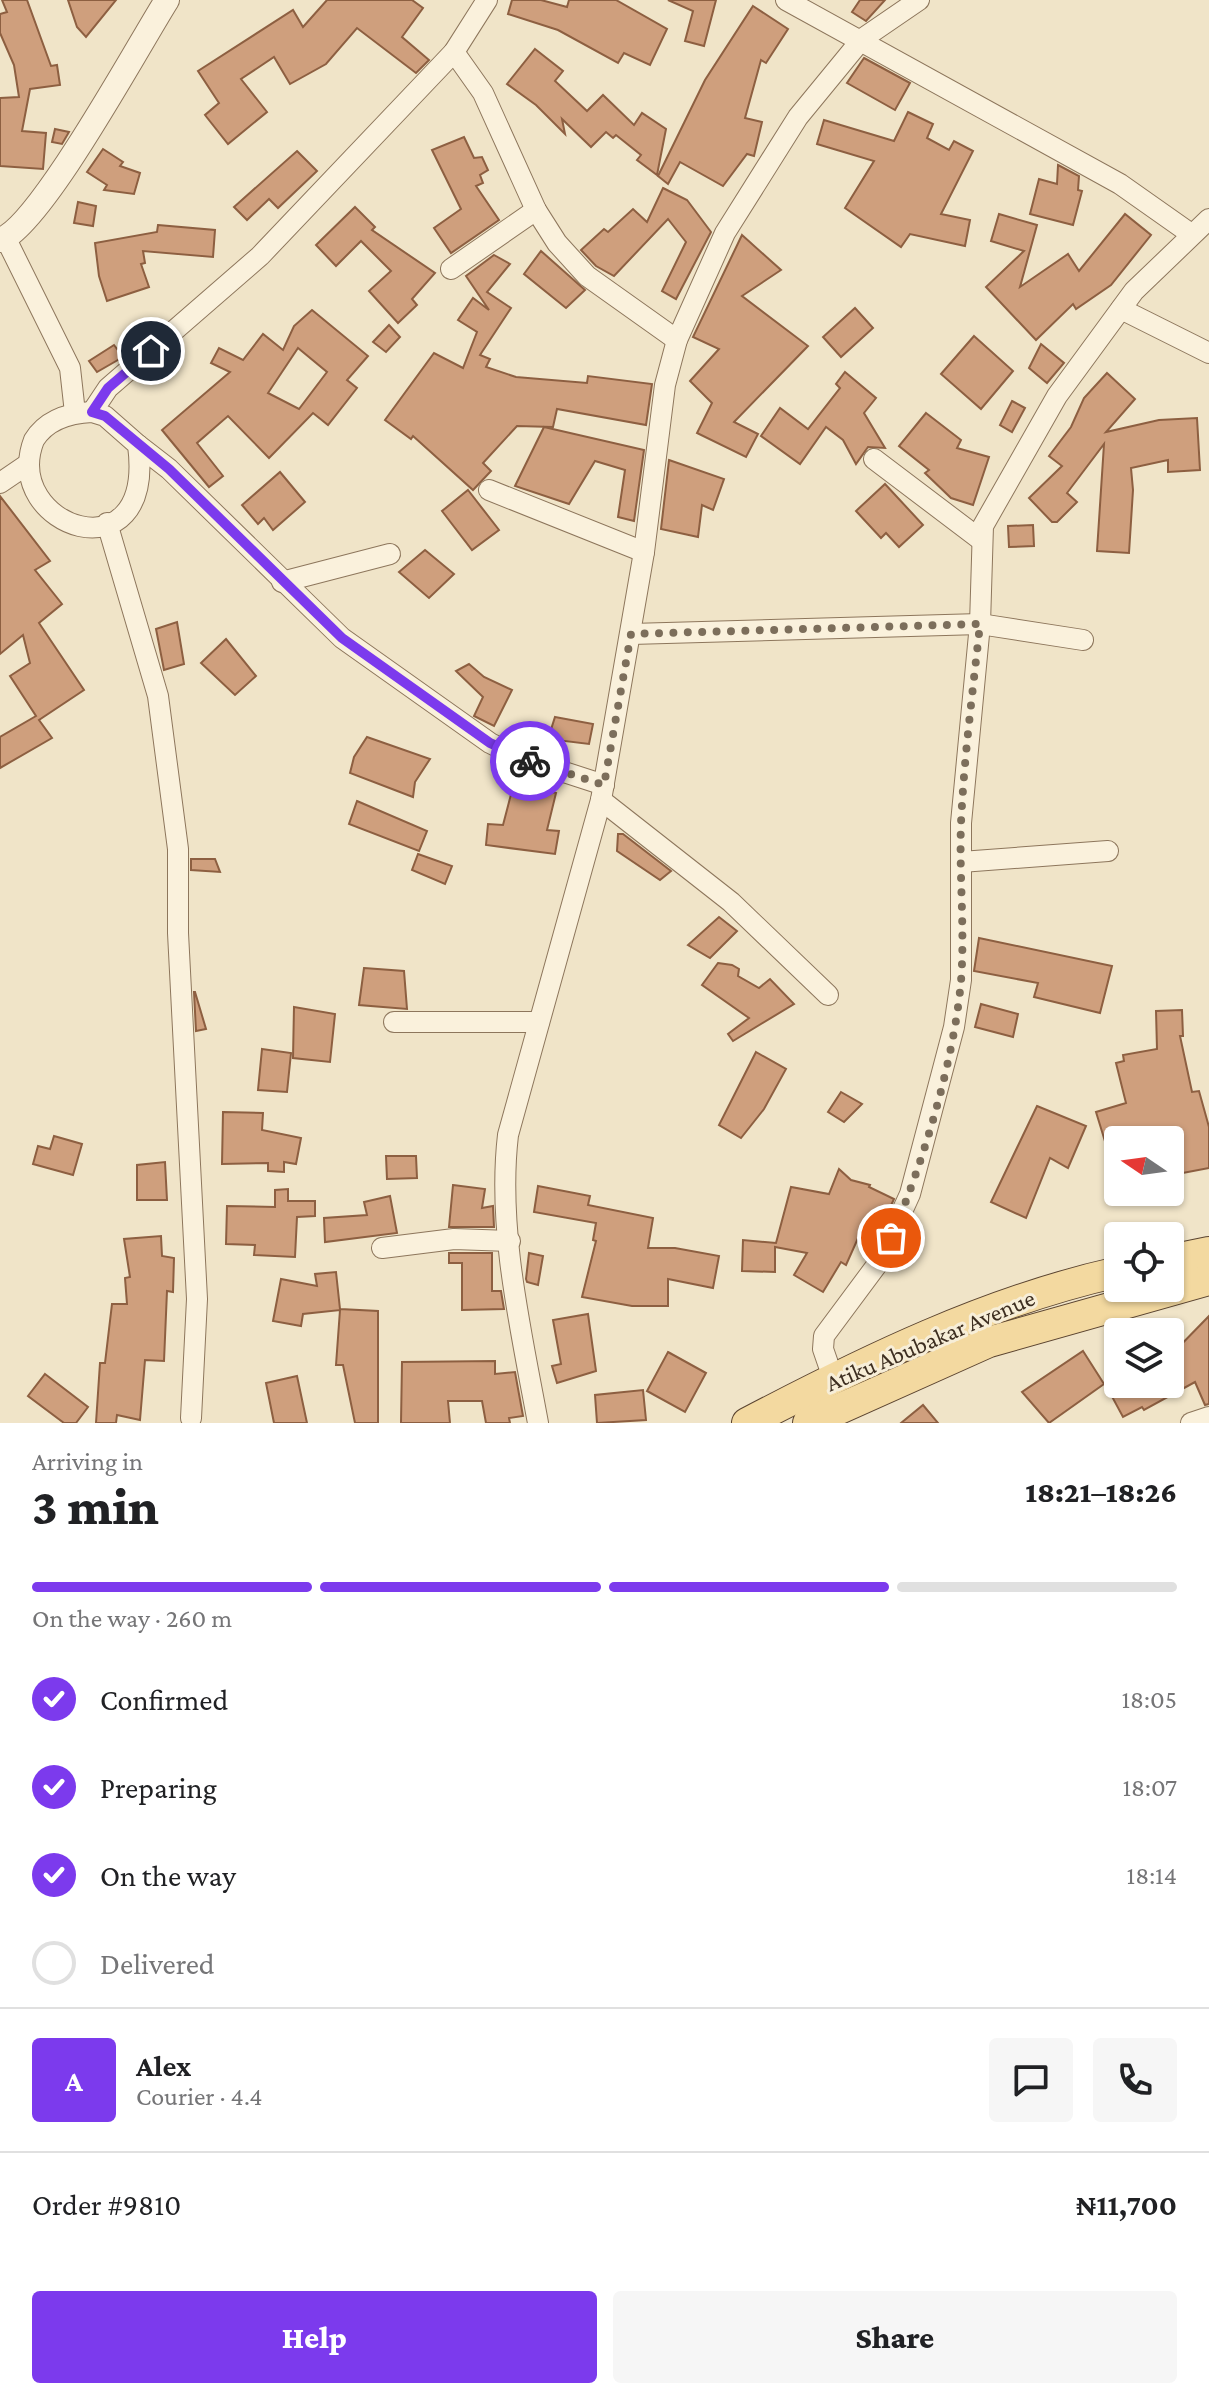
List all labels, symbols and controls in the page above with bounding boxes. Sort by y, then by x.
pin [117,317,185,385]
icon: home [129,329,173,373]
courier [490,721,570,801]
icon: bike [508,739,552,783]
north arrow [1104,1126,1184,1206]
map controls [1104,1126,1184,1398]
pin [857,1204,925,1272]
icon: bag [869,1216,913,1260]
button: locate [1104,1222,1184,1302]
street label: Atiku Abubakar Avenue [821,1284,1039,1396]
button: layers [1104,1318,1184,1398]
text: Arriving in [32,1447,143,1476]
text: 18:21–18:26 [1025,1475,1177,1508]
text: 3 min [32,1477,159,1535]
text: On the way · 260 m [32,1604,232,1633]
icon: check [32,1677,76,1721]
text: Confirmed [100,1683,228,1716]
text: 18:05 [1121,1685,1177,1714]
icon: check [32,1765,76,1809]
text: Preparing [100,1771,217,1804]
text: 18:07 [1122,1773,1177,1802]
icon: check [32,1853,76,1897]
text: On the way [100,1859,236,1892]
text: 18:14 [1127,1861,1177,1890]
text: Delivered [100,1947,215,1980]
button: chat [989,2038,1073,2122]
button: phone [1093,2038,1177,2122]
text: Alex [136,2049,191,2082]
text: A [65,2064,83,2097]
text: Courier · 4.4 [136,2082,262,2111]
text: Order #9810 [32,2188,181,2221]
text: ₦11,700 [1076,2188,1177,2221]
button: Help [32,2291,597,2383]
button: Share [613,2291,1177,2383]

